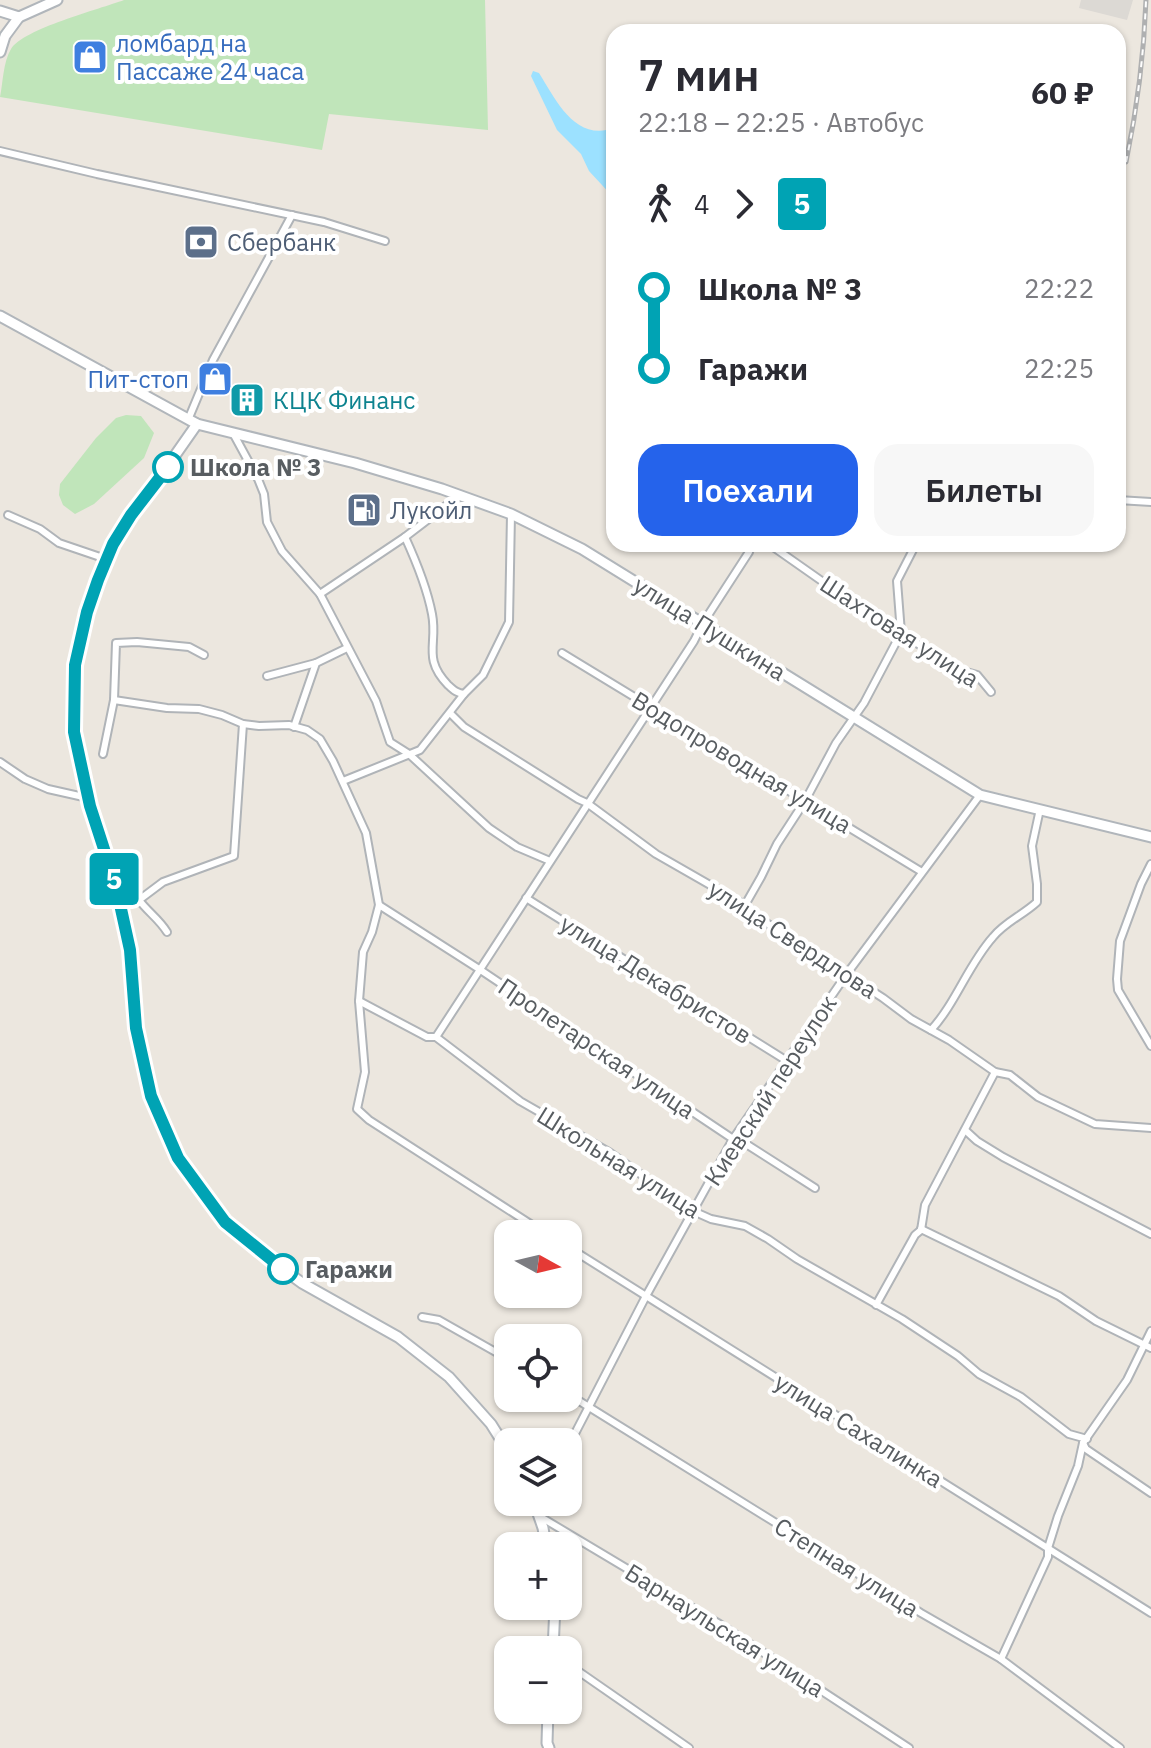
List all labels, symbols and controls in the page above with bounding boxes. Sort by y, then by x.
place label: ломбард на Пассаже 24 часа [116,27,304,87]
shop icon: ломбард на Пассаже 24 часа [71,38,109,76]
text: 7 мин [638,46,760,103]
text: 60 ₽ [1031,73,1094,112]
text: 22:18 – 22:25 · Автобус [638,105,924,139]
icon: walk [638,182,682,226]
icon: forward [722,182,766,226]
text: 5 [794,185,810,222]
text: 4 [694,187,710,221]
bank icon: Сбербанк [182,223,220,261]
place label: Сбербанк [227,226,336,258]
text: Школа № 3 [698,269,862,308]
text: 22:22 [1024,271,1094,305]
text: Гаражи [698,349,808,388]
text: 22:25 [1024,351,1094,385]
shop icon: Пит-стоп [196,360,234,398]
place label: Пит-стоп [88,363,189,395]
building icon: КЦК Финанс [228,381,266,419]
place label: КЦК Финанс [273,384,415,416]
button: Поехали [638,444,858,536]
button: Билеты [874,444,1094,536]
place label: Школа № 3 [190,451,321,483]
marker: Школа № 3 [153,452,183,482]
fuel station icon: Лукойл [345,491,383,529]
place label: Лукойл [390,494,472,526]
street label: улица Пушкина [628,568,792,688]
street label: Шахтовая улица [814,568,986,695]
street label: Водопроводная улица [626,684,858,840]
line badge: 5 [88,853,140,905]
text: 5 [106,860,122,897]
street label: улица Свердлова [702,872,884,1006]
street label: улица Декабристов [554,907,758,1051]
street label: Пролетарская улица [492,970,702,1126]
street label: Киевский переулок [696,989,844,1191]
street label: Школьная улица [531,1099,707,1225]
north arrow [494,1220,582,1308]
map controls [494,1220,582,1724]
place label: Гаражи [305,1253,393,1285]
marker: Гаражи [268,1254,298,1284]
button: locate [494,1324,582,1412]
street label: улица Сахалинка [769,1365,949,1495]
button: layers [494,1428,582,1516]
street label: Степная улица [769,1510,925,1624]
button: + [494,1532,582,1620]
street label: Барнаульская улица [619,1556,831,1704]
button: − [494,1636,582,1724]

